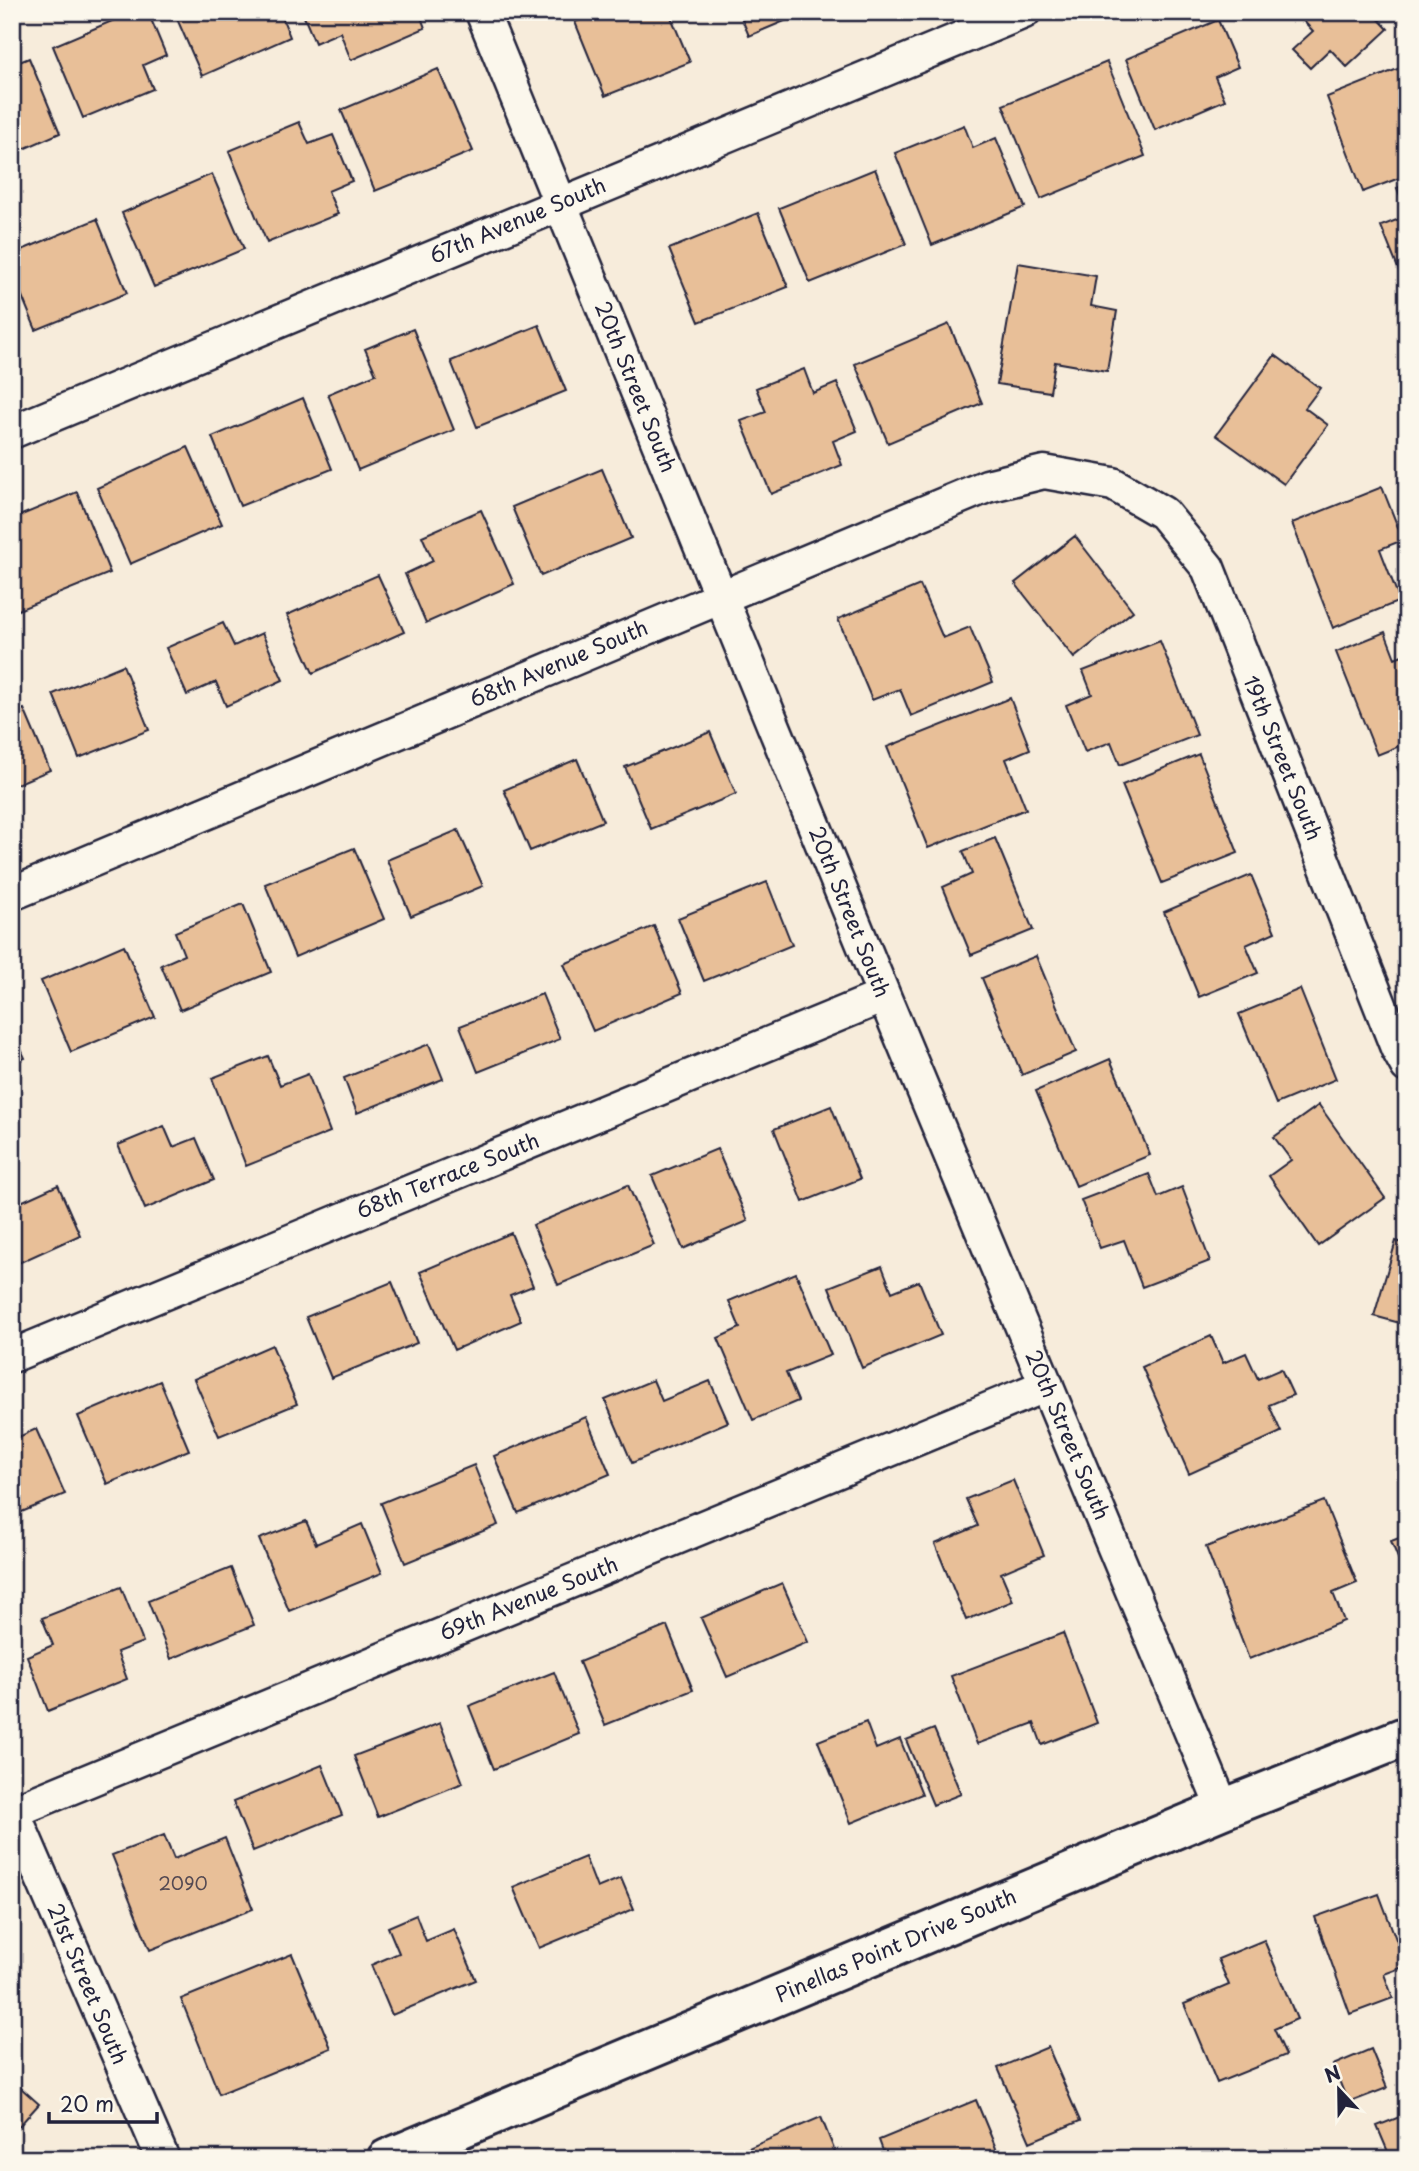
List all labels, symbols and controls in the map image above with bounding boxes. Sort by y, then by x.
street label: 67th Avenue South [424,168,610,271]
street label: 20th Street South [588,296,686,477]
street label: 68th Avenue South [464,610,652,714]
street label: 19th Street South [1236,670,1332,845]
street label: 20th Street South [802,821,900,1002]
street label: 68th Terrace South [351,1123,543,1225]
street label: 20th Street South [1019,1344,1119,1524]
street label: 69th Avenue South [434,1547,622,1647]
house number: 2090 [158,1869,208,1896]
street label: Pinellas Point Drive South [770,1879,1021,2009]
street label: 21st Street South [40,1898,137,2069]
north arrow [1304,2056,1374,2126]
text: N [1320,2058,1344,2089]
scale bar [49,2080,158,2124]
text: 20 m [60,2087,114,2119]

